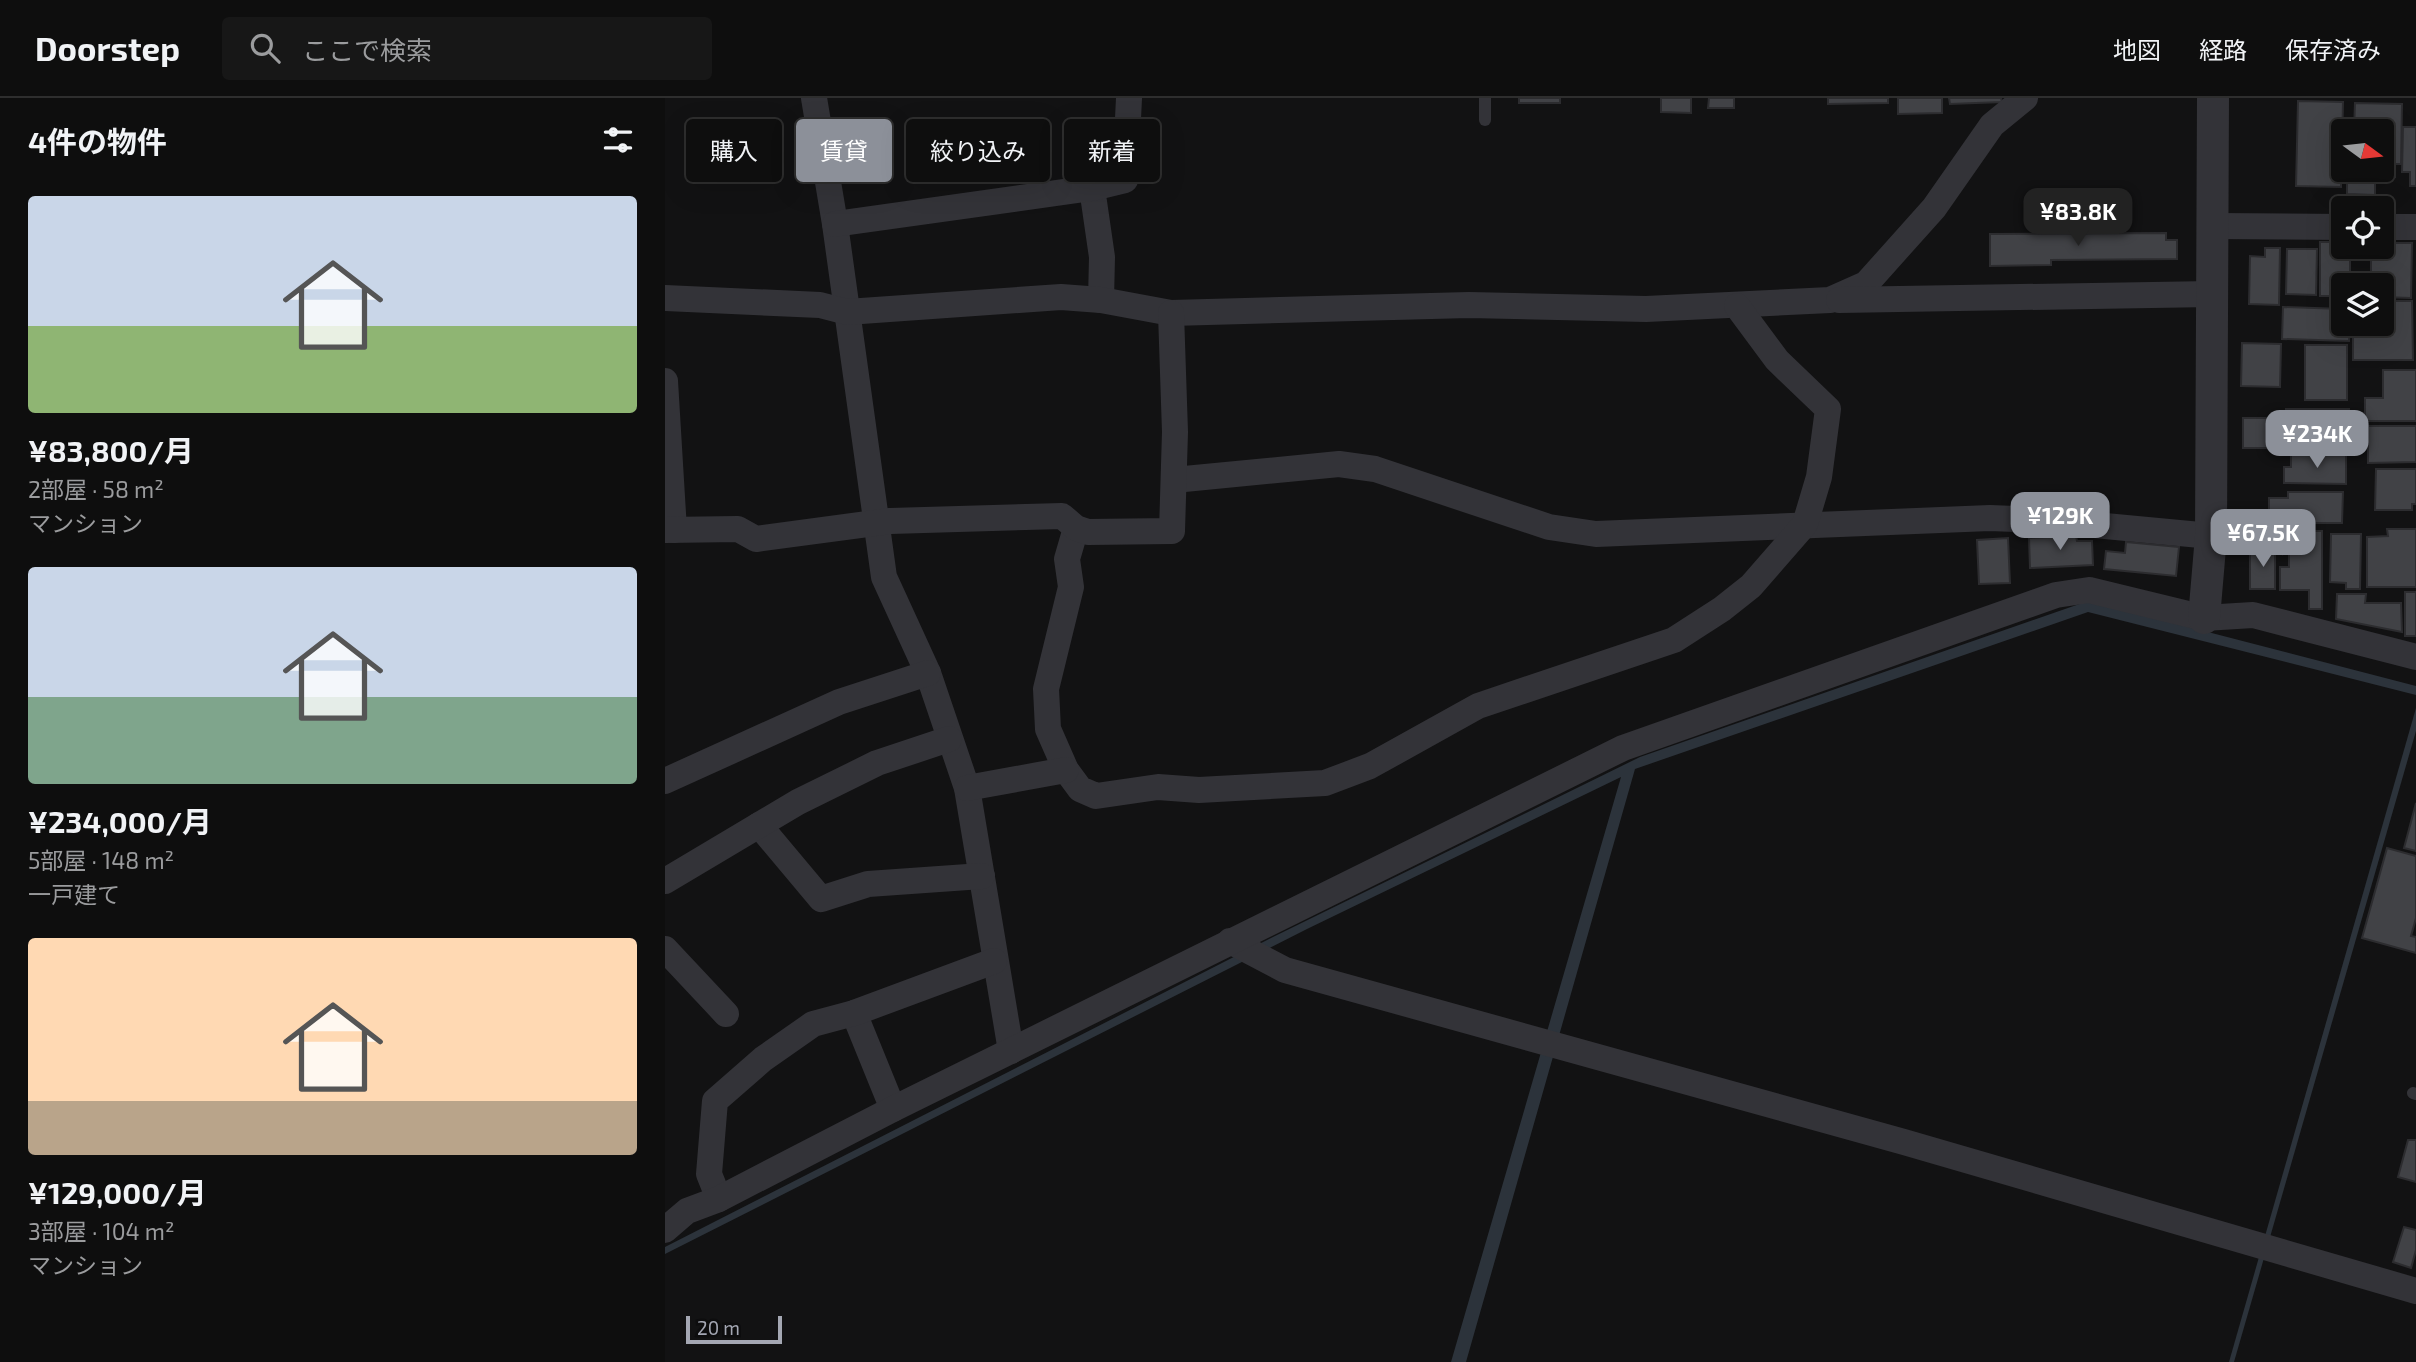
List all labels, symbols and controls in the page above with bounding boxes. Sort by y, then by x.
search box [222,17,712,80]
text: Doorstep [35,28,180,68]
icon: search [246,29,284,67]
text: ここで検索 [302,34,432,65]
text: 地図 [2113,35,2161,64]
text: 経路 [2199,35,2247,64]
text: 保存済み [2285,35,2381,64]
chip: 購入 [686,119,782,182]
chip: 賃貸 [796,119,892,182]
chip: 絞り込み [906,119,1050,182]
chip: 新着 [1064,119,1160,182]
north arrow [2331,119,2394,182]
map controls [2331,119,2394,336]
icon: filters [599,121,637,159]
text: 4件の物件 [28,123,167,159]
pin: ¥83.8K [2021,188,2135,248]
button: locate [2331,196,2394,259]
text: ¥83.8K [2039,197,2117,225]
icon: home [270,242,396,368]
button: layers [2331,273,2394,336]
pin: ¥234K [2268,410,2366,470]
text: ¥234K [2282,419,2352,447]
text: ¥83,800/月 [28,432,194,468]
text: 2部屋 · 58 m² [28,475,164,503]
pin: ¥129K [2011,492,2109,552]
text: ¥129K [2027,501,2093,529]
text: マンション [28,509,143,537]
pin: ¥67.5K [2206,510,2320,569]
text: ¥67.5K [2227,518,2299,546]
icon: home [270,613,396,739]
text: ¥234,000/月 [28,803,212,839]
text: 5部屋 · 148 m² [28,846,174,874]
text: 一戸建て [28,880,120,908]
icon: home [270,984,396,1110]
text: ¥129,000/月 [28,1174,207,1210]
text: 3部屋 · 104 m² [28,1217,174,1245]
text: マンション [28,1251,143,1279]
scale bar [686,1313,782,1345]
text: 20 m [697,1316,740,1339]

